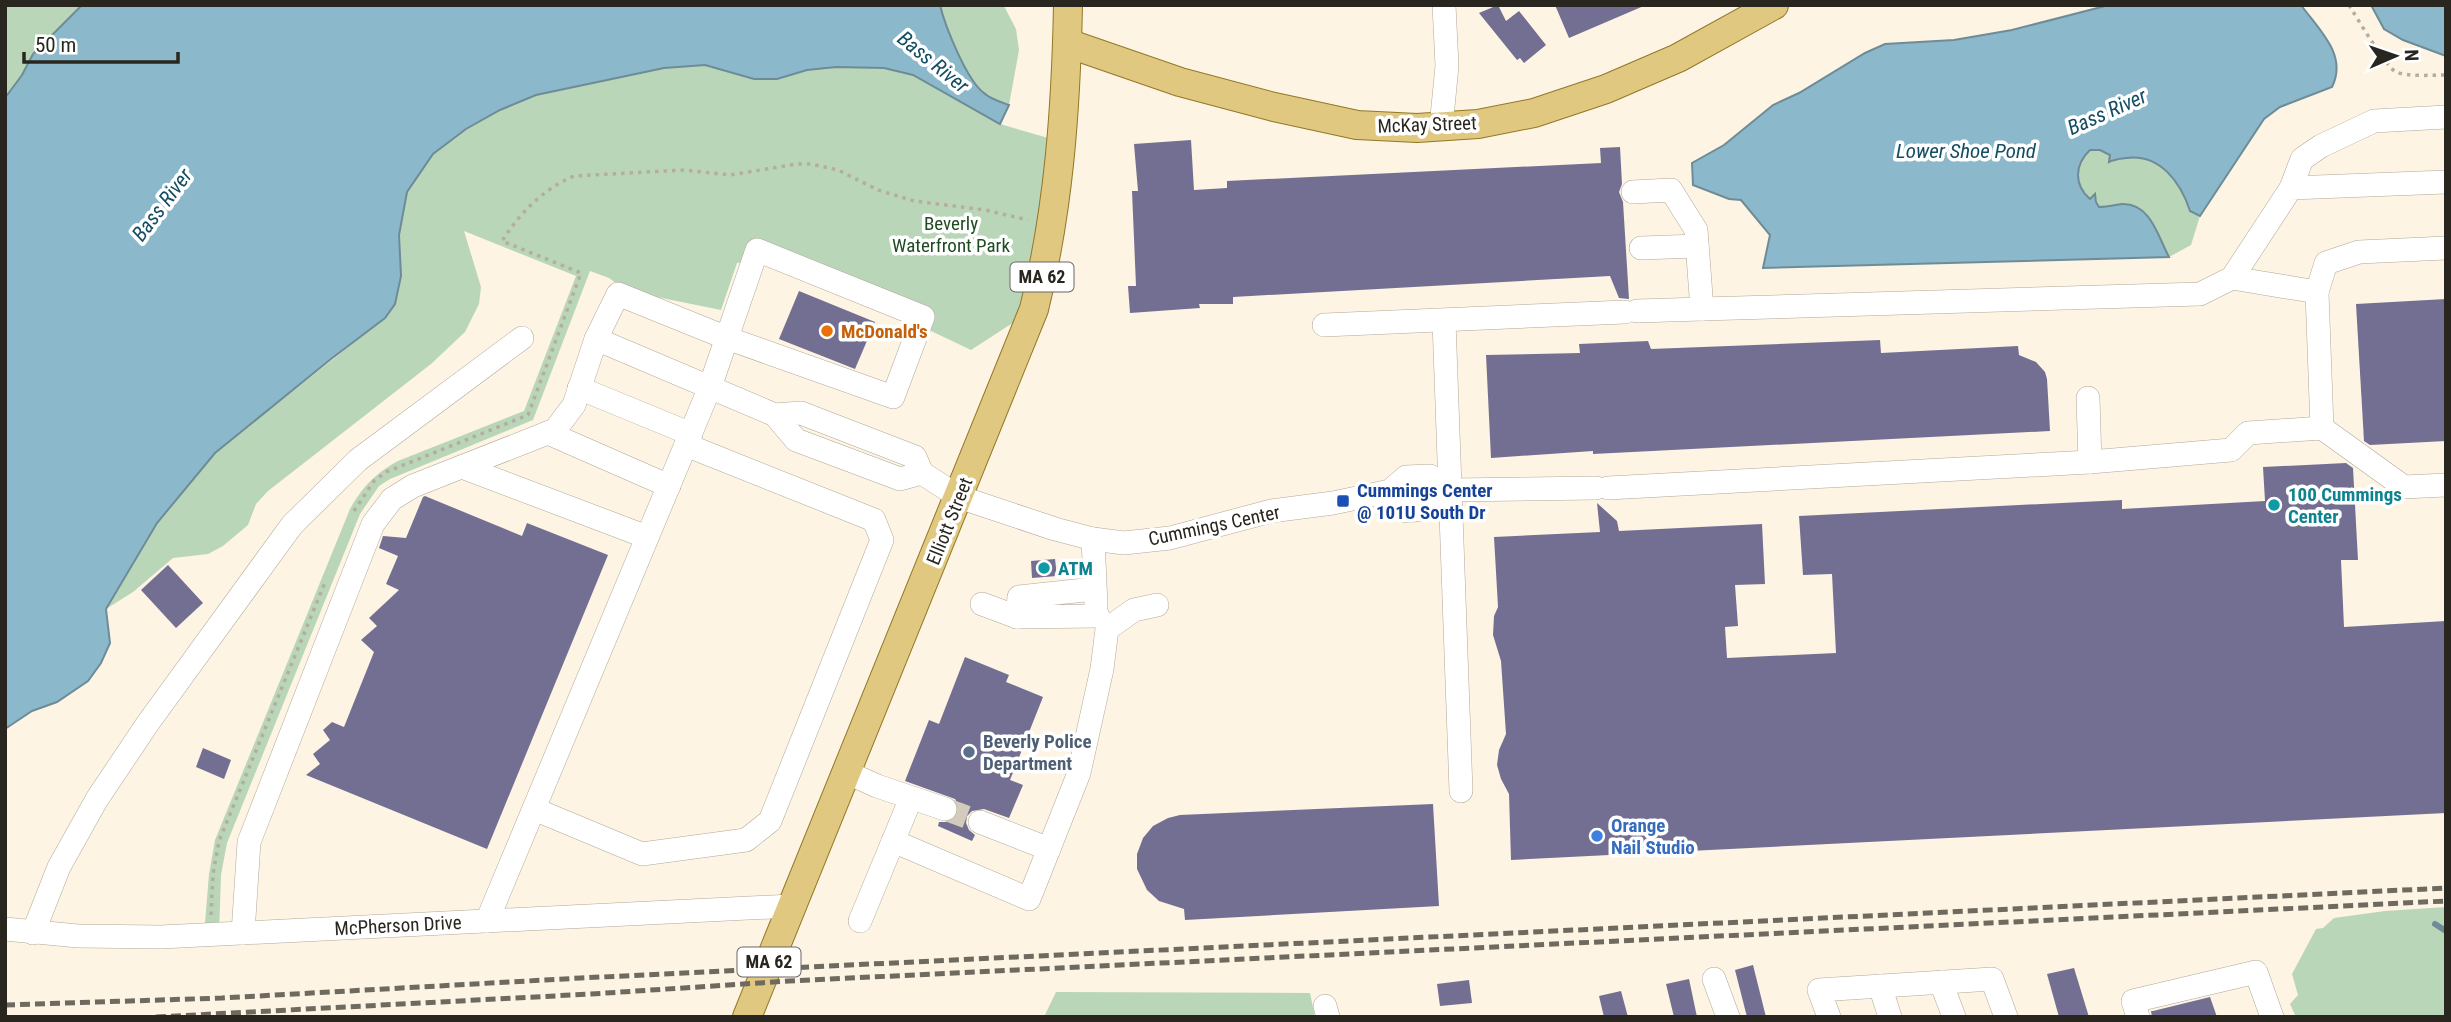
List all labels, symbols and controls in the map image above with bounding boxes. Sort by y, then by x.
scale bar [24,21,178,65]
north arrow [2360,21,2430,91]
water label: Bass River [893,26,974,98]
text: 50 m [35,33,76,57]
text: N [2400,49,2423,62]
water label: Bass River [2064,84,2151,140]
street label: McKay Street [1377,111,1477,138]
water label: Lower Shoe Pond [1896,139,2037,163]
water label: Bass River [127,164,197,246]
park label: Beverly Waterfront Park [892,212,1010,257]
road number: MA 62 [1010,262,1074,292]
place label: McDonald's [841,320,928,343]
marker: McDonald's [819,323,835,339]
street label: Elliott Street [922,474,977,568]
place label: Cummings Center @ 101U South Dr [1357,479,1493,524]
place label: 100 Cummings Center [2288,483,2402,528]
marker: Cummings Center @ 101U South Dr [1335,493,1351,509]
marker: 100 Cummings Center [2266,497,2282,513]
street label: Cummings Center [1146,500,1282,551]
place label: ATM [1058,557,1093,580]
marker: ATM [1036,560,1052,576]
place label: Beverly Police Department [983,730,1092,775]
marker: Beverly Police Department [961,744,977,760]
place label: Orange Nail Studio [1611,814,1695,859]
marker: Orange Nail Studio [1589,828,1605,844]
street label: McPherson Drive [334,911,462,940]
road number: MA 62 [738,947,800,976]

